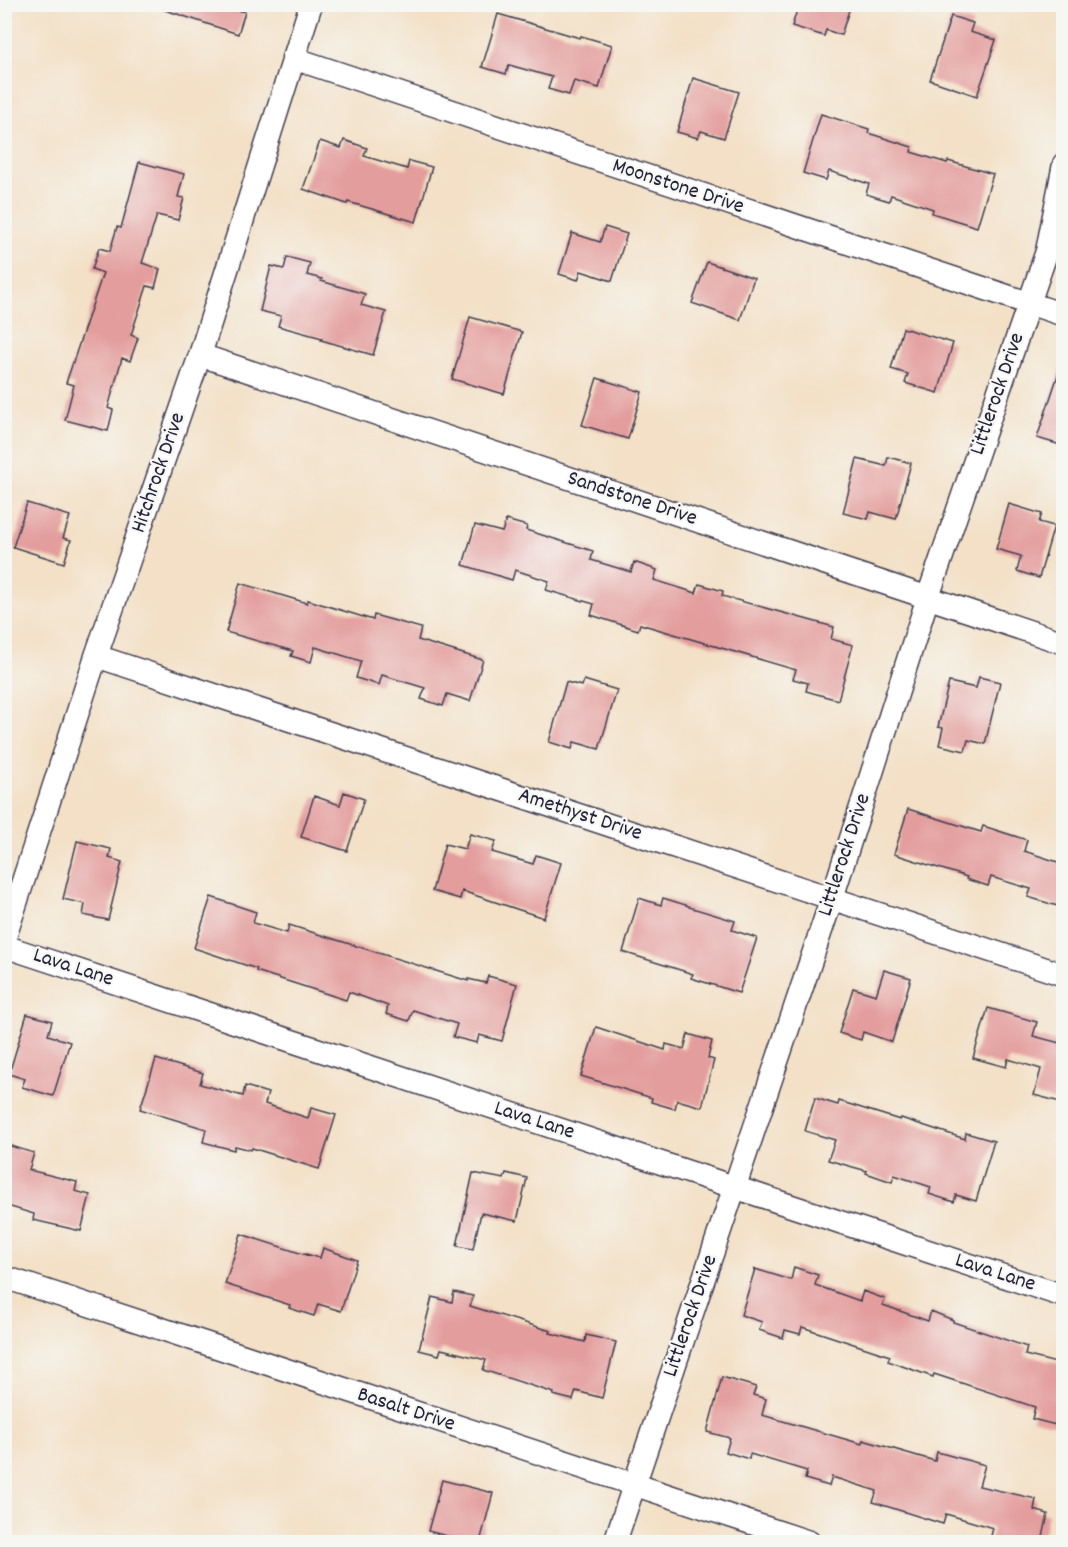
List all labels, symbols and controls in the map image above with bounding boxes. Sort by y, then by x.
street label: Moonstone Drive [608,151,748,223]
street label: Littlerock Drive [963,329,1033,459]
street label: Hitchrock Drive [124,409,194,537]
street label: Sandstone Drive [563,463,701,535]
street label: Amethyst Drive [514,780,646,850]
street label: Littlerock Drive [811,790,879,920]
street label: Lava Lane [29,940,117,996]
street label: Lava Lane [490,1093,578,1149]
street label: Lava Lane [951,1245,1039,1301]
street label: Littlerock Drive [656,1251,726,1381]
street label: Basalt Drive [353,1380,459,1440]

